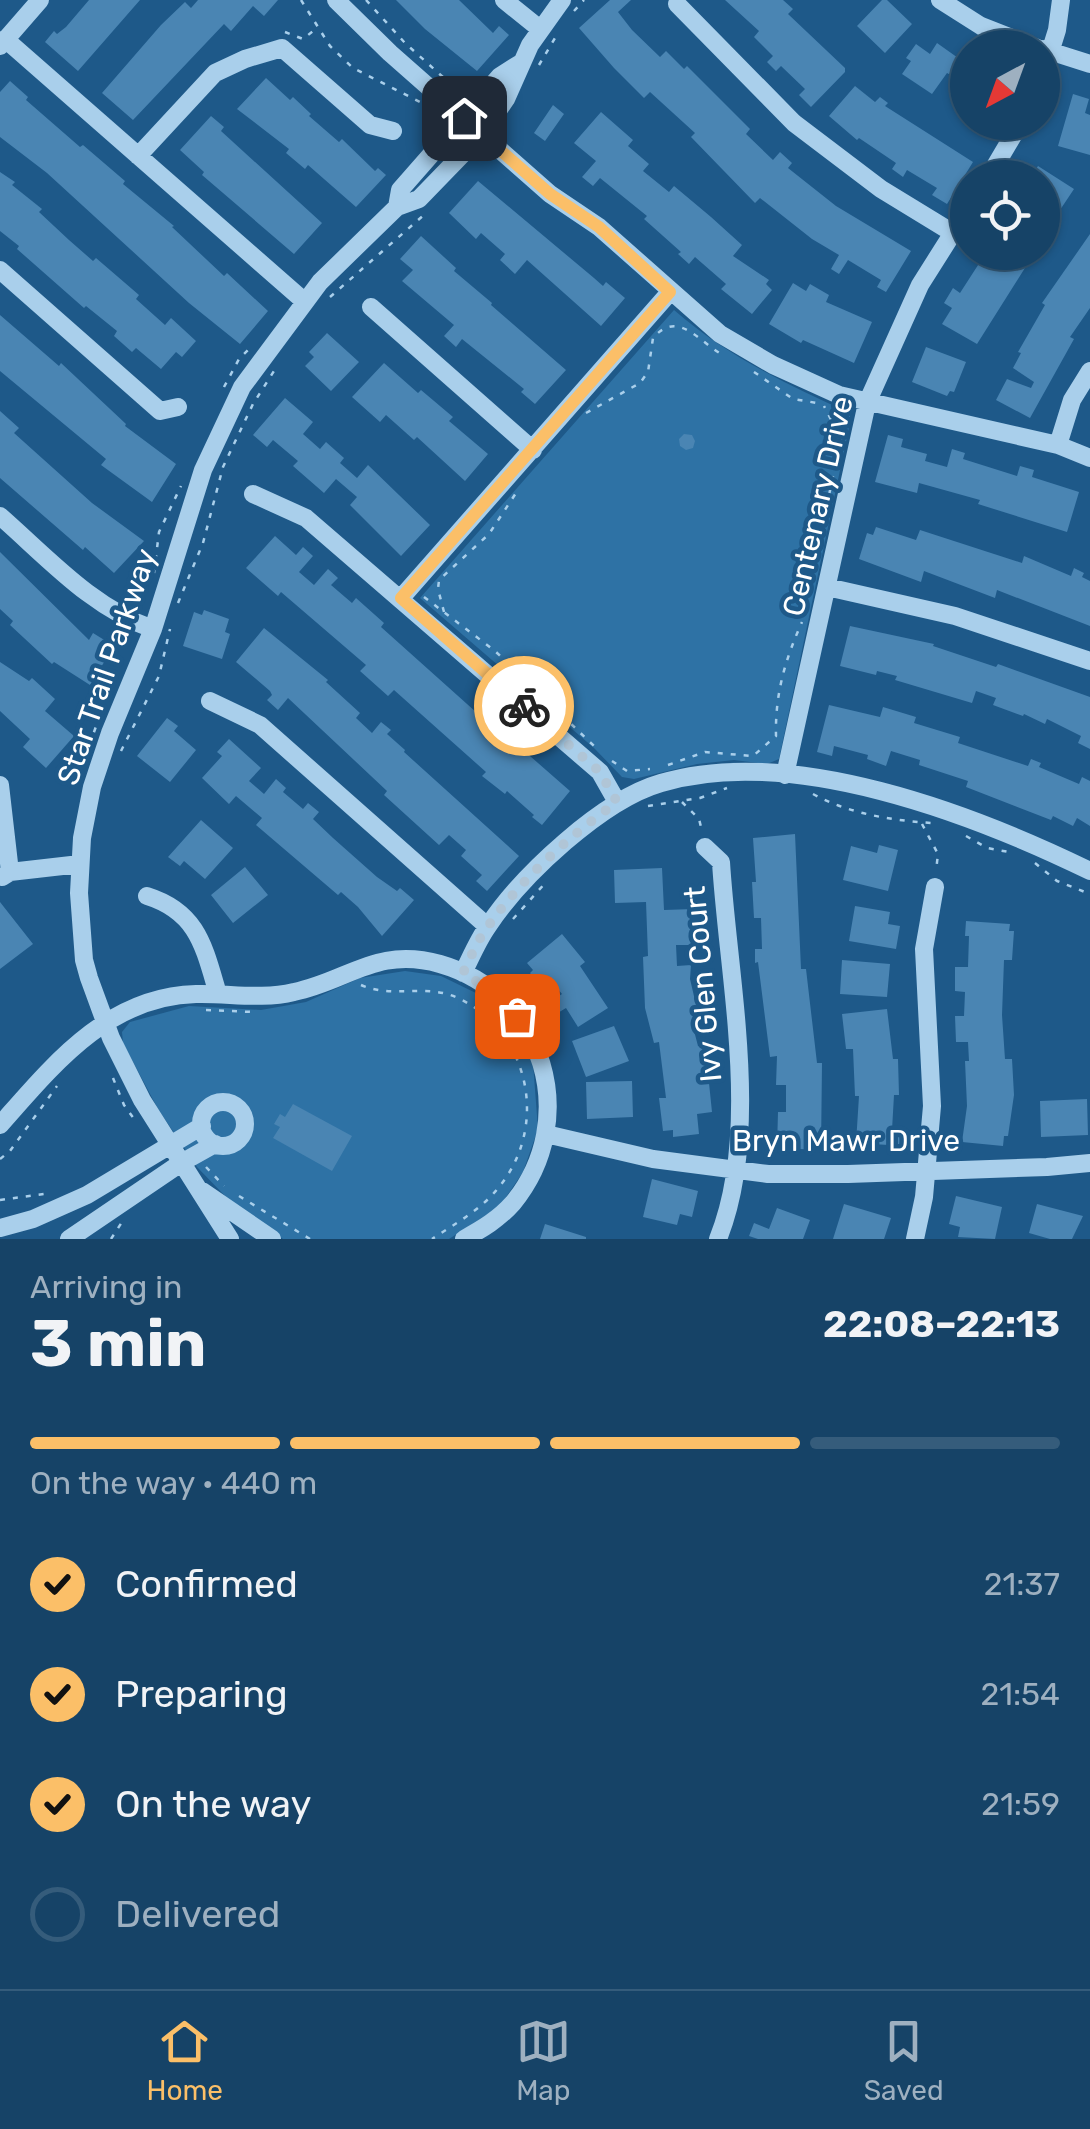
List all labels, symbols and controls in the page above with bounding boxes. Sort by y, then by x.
north arrow [950,30,1060,140]
map controls [950,30,1060,270]
pin [422,76,507,161]
icon: home [437,91,492,146]
button: locate [950,160,1060,270]
street label: Centenary Drive [775,392,861,620]
street label: Star Trail Parkway [50,544,164,790]
courier [474,656,574,756]
icon: bike [497,679,552,734]
street label: Ivy Glen Court [676,884,729,1083]
pin [475,974,560,1059]
icon: bag [490,989,545,1044]
street label: Bryn Mawr Drive [732,1123,960,1159]
text: Arriving in [30,1268,182,1306]
text: 22:08–22:13 [823,1301,1060,1347]
text: 3 min [30,1305,207,1382]
text: On the way · 440 m [30,1464,317,1502]
icon: check [30,1557,85,1612]
text: Confirmed [115,1561,298,1607]
text: 21:37 [984,1565,1060,1603]
icon: check [30,1667,85,1722]
text: Preparing [115,1671,288,1717]
text: 21:54 [980,1675,1060,1713]
icon: check [30,1777,85,1832]
text: On the way [115,1781,311,1827]
text: 21:59 [981,1785,1060,1823]
text: Delivered [115,1891,280,1937]
tab: Home [146,2014,223,2107]
tab: Map [516,2014,571,2107]
tab: Saved [864,2014,944,2107]

